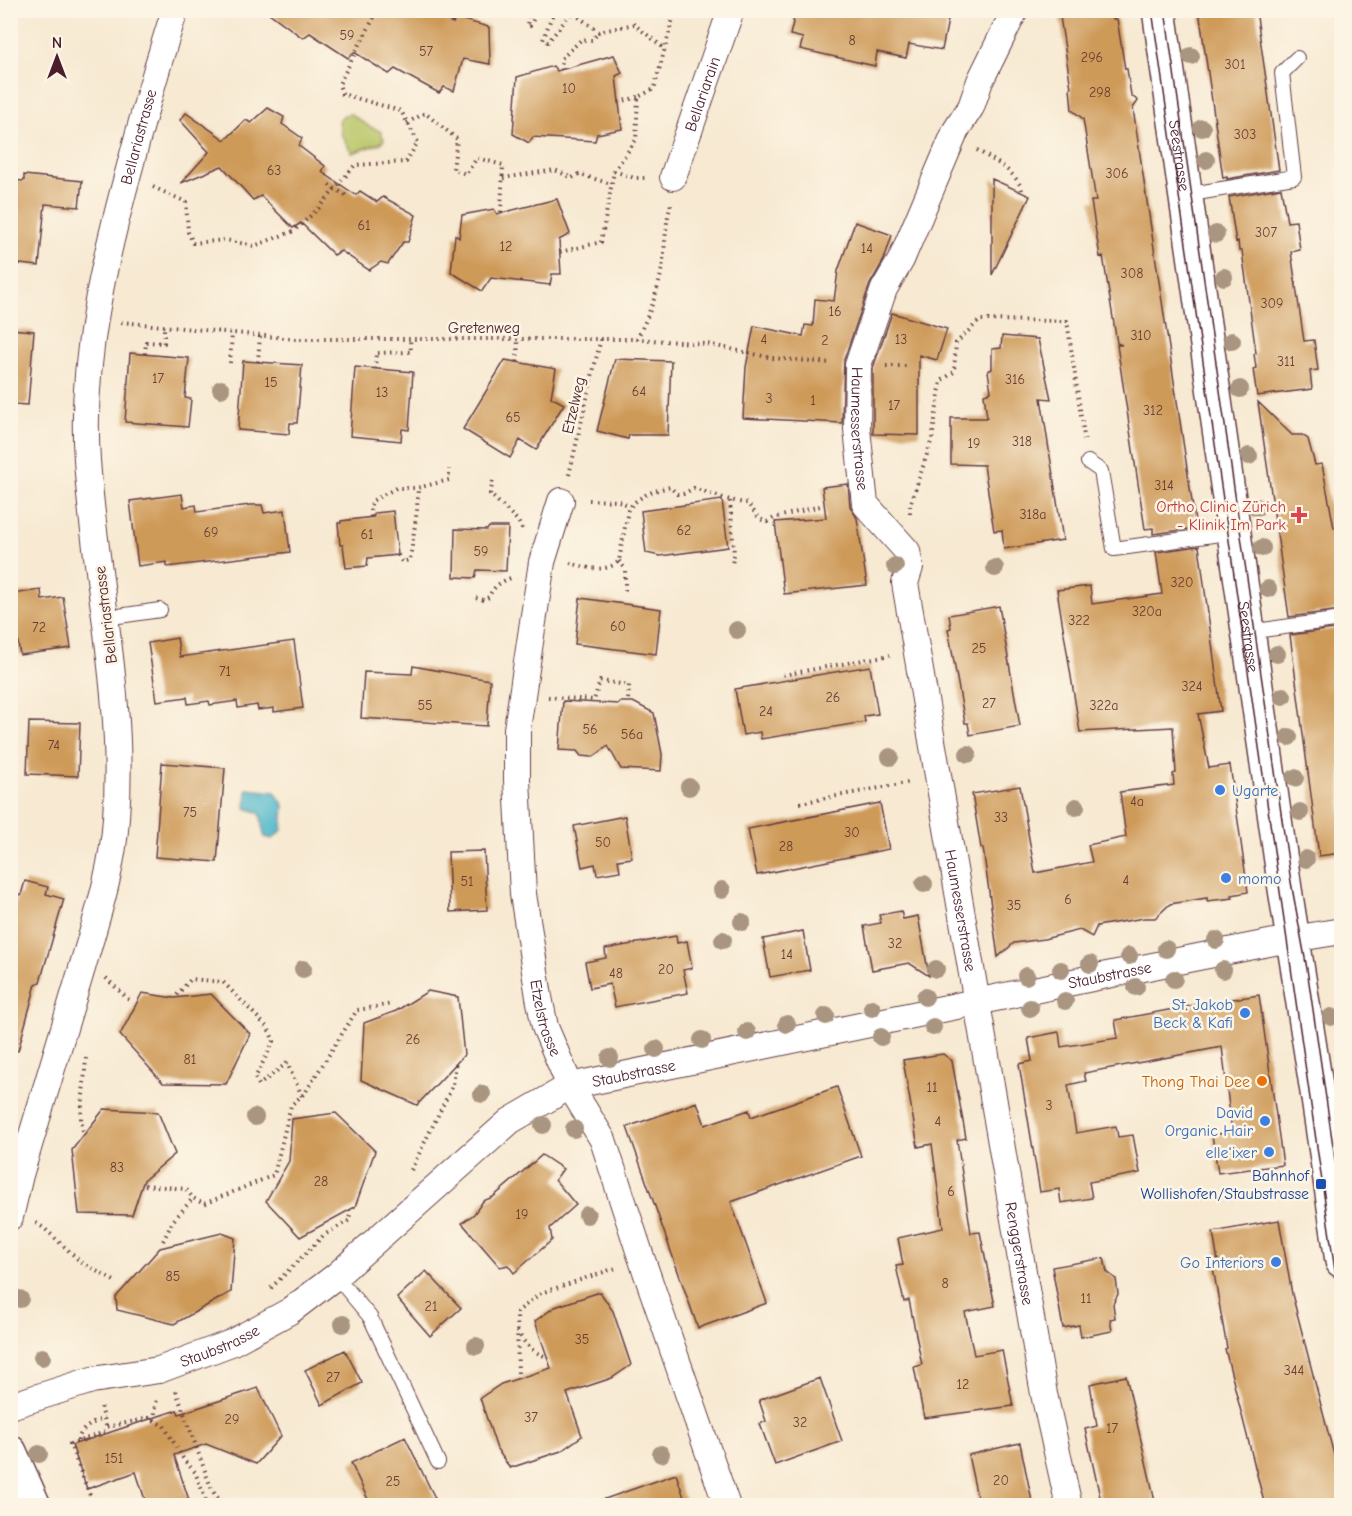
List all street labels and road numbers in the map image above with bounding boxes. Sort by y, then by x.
street label: Bellariarain [681,54,724,134]
street label: Bellariastrasse [117,87,161,187]
street label: Seestrasse [1165,119,1193,192]
street label: Gretenweg [448,319,520,337]
street label: Haumesserstrasse [847,367,871,491]
street label: Etzelweg [559,375,589,436]
street label: Bellariastrasse [91,565,121,665]
street label: Seestrasse [1234,600,1262,674]
street label: Haumesserstrasse [941,848,979,973]
street label: Staubstrasse [1066,958,1153,993]
street label: Etzelstrasse [526,978,564,1059]
street label: Staubstrasse [590,1056,677,1091]
street label: Renggerstrasse [1001,1201,1037,1307]
street label: Staubstrasse [178,1321,263,1371]

